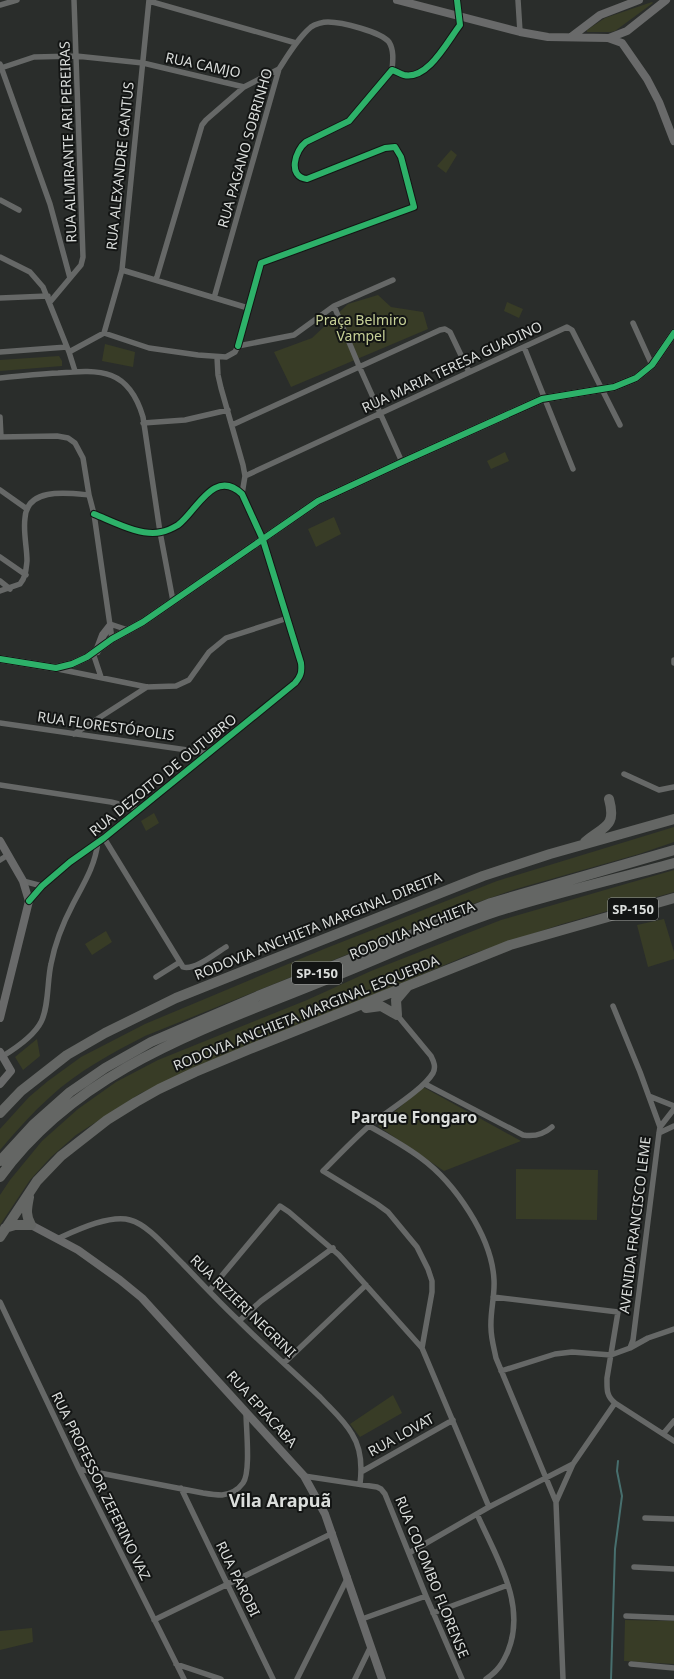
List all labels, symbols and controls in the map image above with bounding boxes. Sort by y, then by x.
street label: RUA ALMIRANTE ARI PEREIRAS [54,41,81,243]
street label: RUA CAMJO [164,47,243,82]
street label: RUA PAGANO SOBRINHO [213,66,276,230]
street label: RUA ALEXANDRE GANTUS [101,81,138,251]
park label: Praça Belmiro Vampel [315,310,407,345]
street label: RUA MARIA TERESA GUADINO [358,316,545,417]
street label: RUA FLORESTÓPOLIS [36,706,176,745]
street label: RUA DEZOITO DE OUTUBRO [85,709,240,840]
street label: RODOVIA ANCHIETA MARGINAL DIREITA [192,869,444,983]
street label: RODOVIA ANCHIETA [347,897,477,963]
road number: SP-150 [608,898,658,920]
street label: RODOVIA ANCHIETA MARGINAL ESQUERDA [170,950,442,1075]
road number: SP-150 [292,962,342,984]
district label: Parque Fongaro [351,1106,477,1128]
street label: AVENIDA FRANCISCO LEME [614,1135,655,1314]
street label: RUA RIZIERI NEGRINI [186,1250,300,1361]
street label: RUA EPIACABA [223,1366,302,1451]
street label: RUA PROFESSOR ZEFERINO VAZ [47,1388,155,1583]
street label: RUA LOVAT [364,1408,437,1461]
district label: Vila Arapuã [229,1488,331,1512]
street label: RUA COLOMBO FLORENSE [391,1493,474,1661]
street label: RUA PAROBI [212,1538,265,1620]

